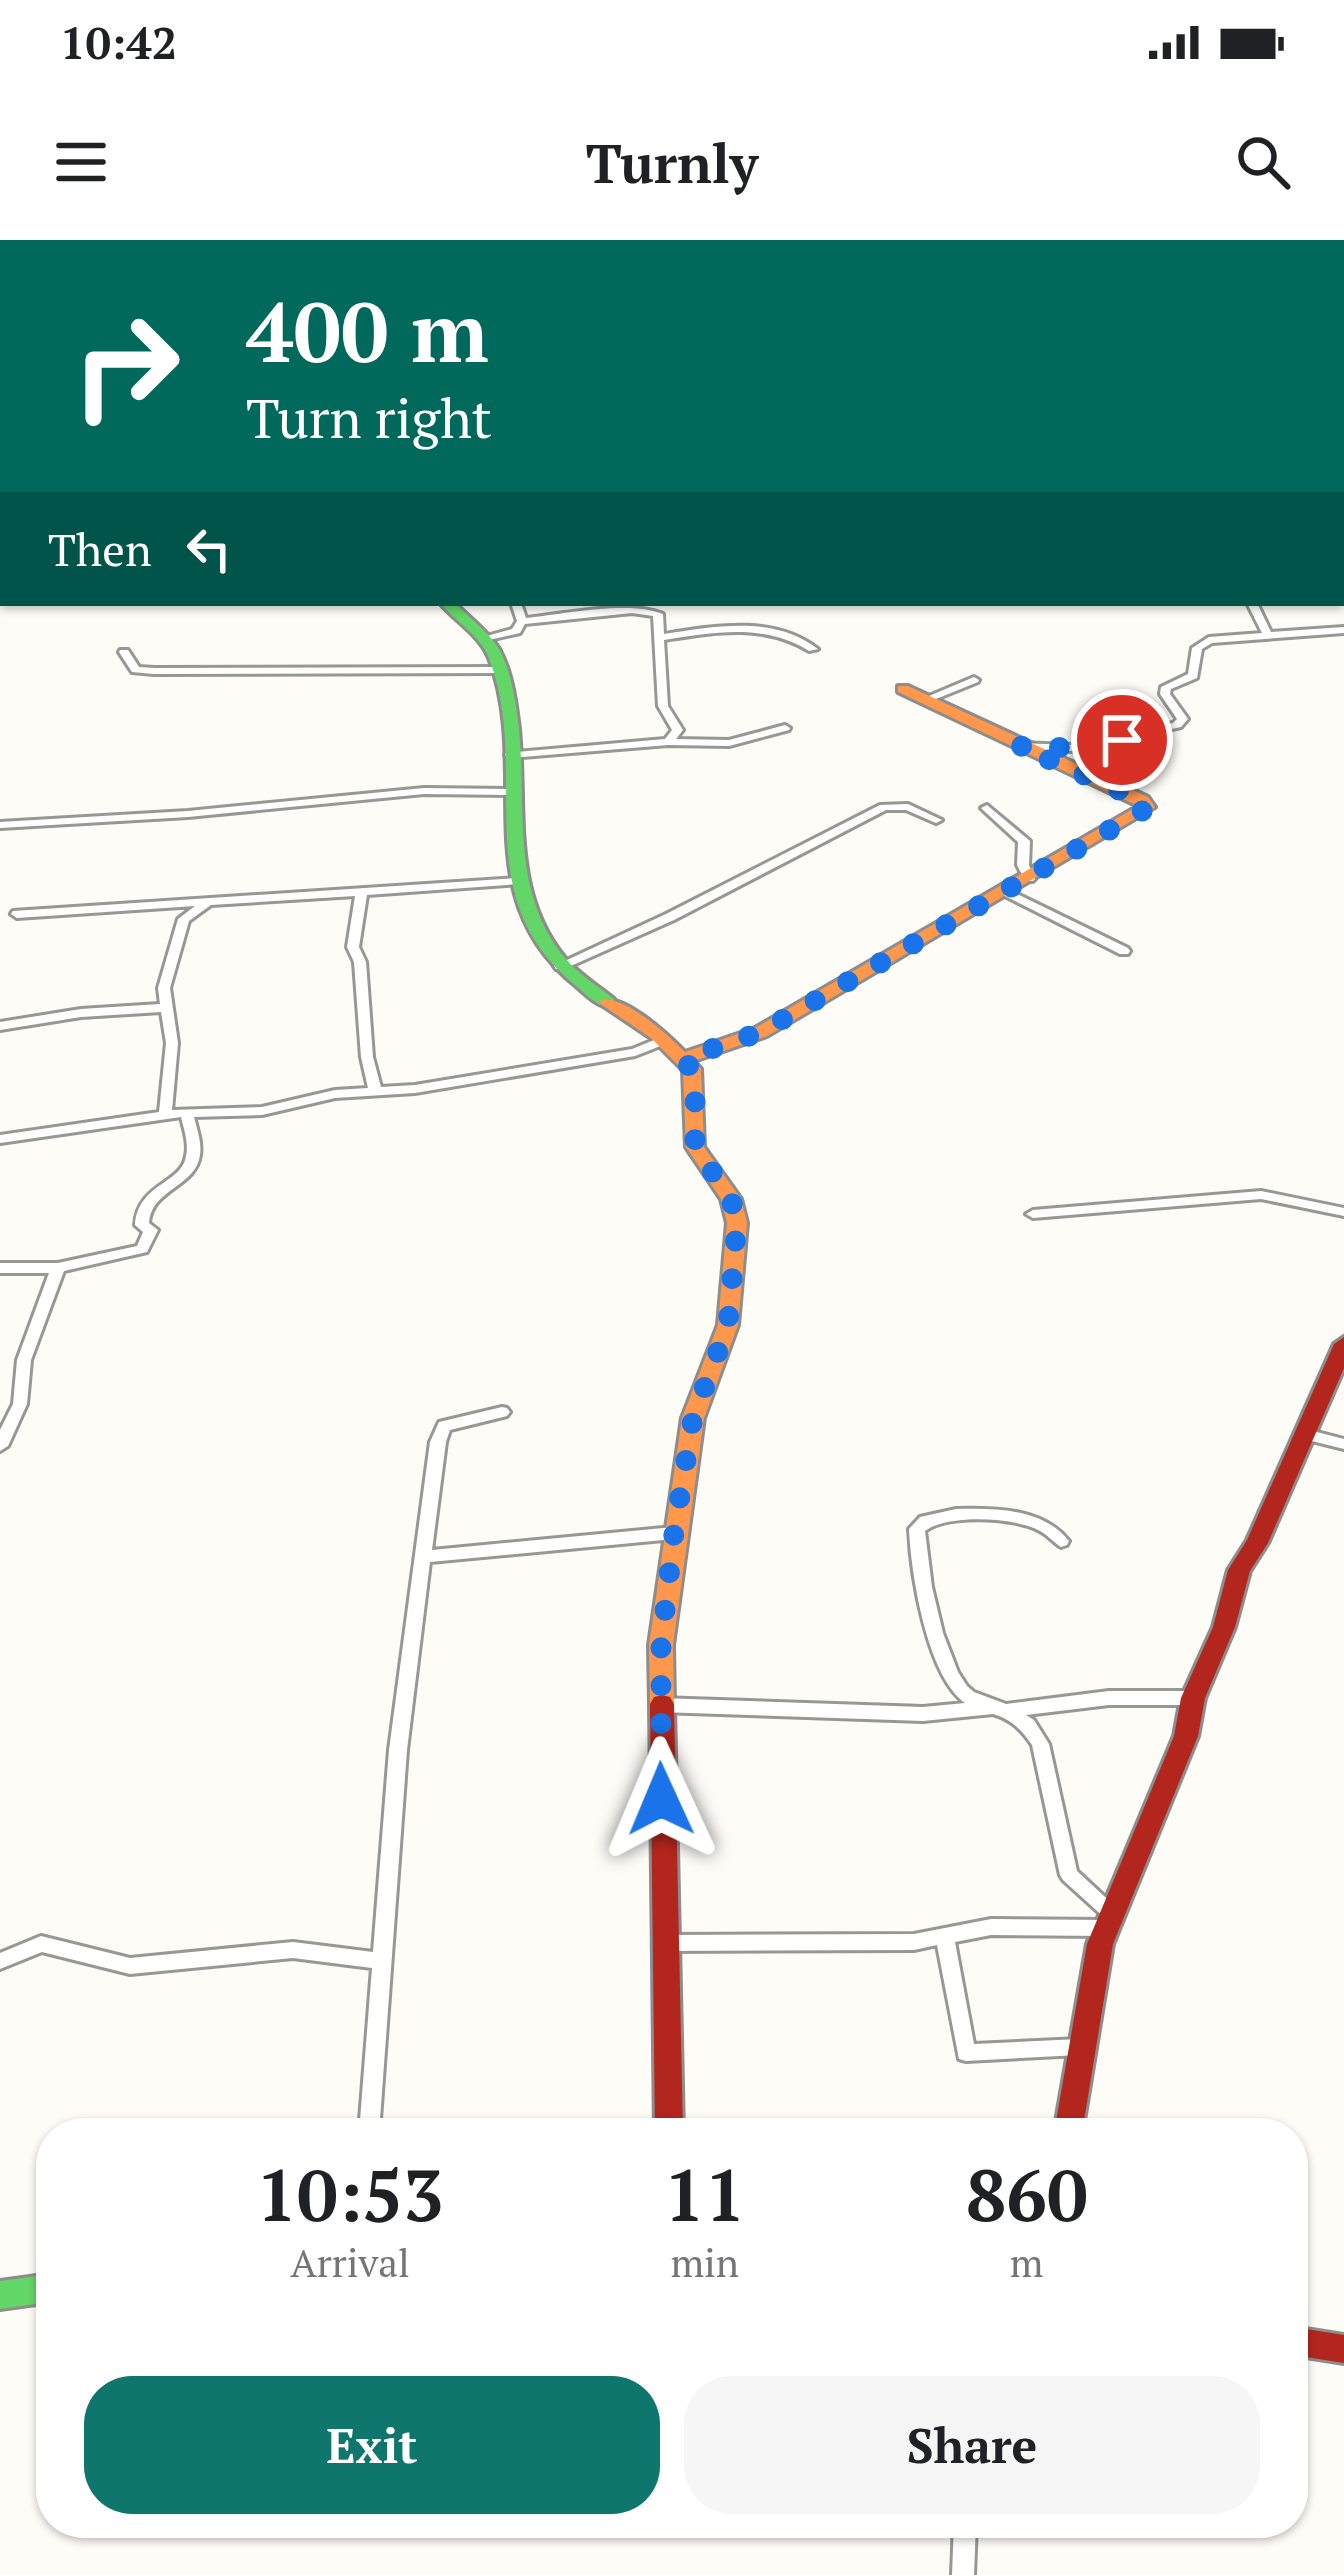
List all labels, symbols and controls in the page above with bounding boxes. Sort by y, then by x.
text: 10:42 [60,12,177,72]
text: Turnly [586,127,758,198]
icon: menu [48,129,114,195]
icon: search [1230,129,1296,195]
text: 400 m [246,275,489,386]
icon: right [48,288,204,444]
text: Turn right [246,382,492,453]
icon: left [176,516,242,582]
text: Then [48,519,152,579]
pin [1071,689,1173,791]
icon: arrive [1089,707,1155,773]
position arrow [598,1736,724,1862]
text: 10:53 [256,2146,444,2242]
text: 11 [664,2146,745,2242]
text: 860 [966,2146,1088,2242]
text: Arrival [290,2236,410,2288]
text: min [670,2236,739,2288]
text: m [1010,2236,1044,2288]
button: Exit [84,2376,660,2514]
button: Share [684,2376,1260,2514]

